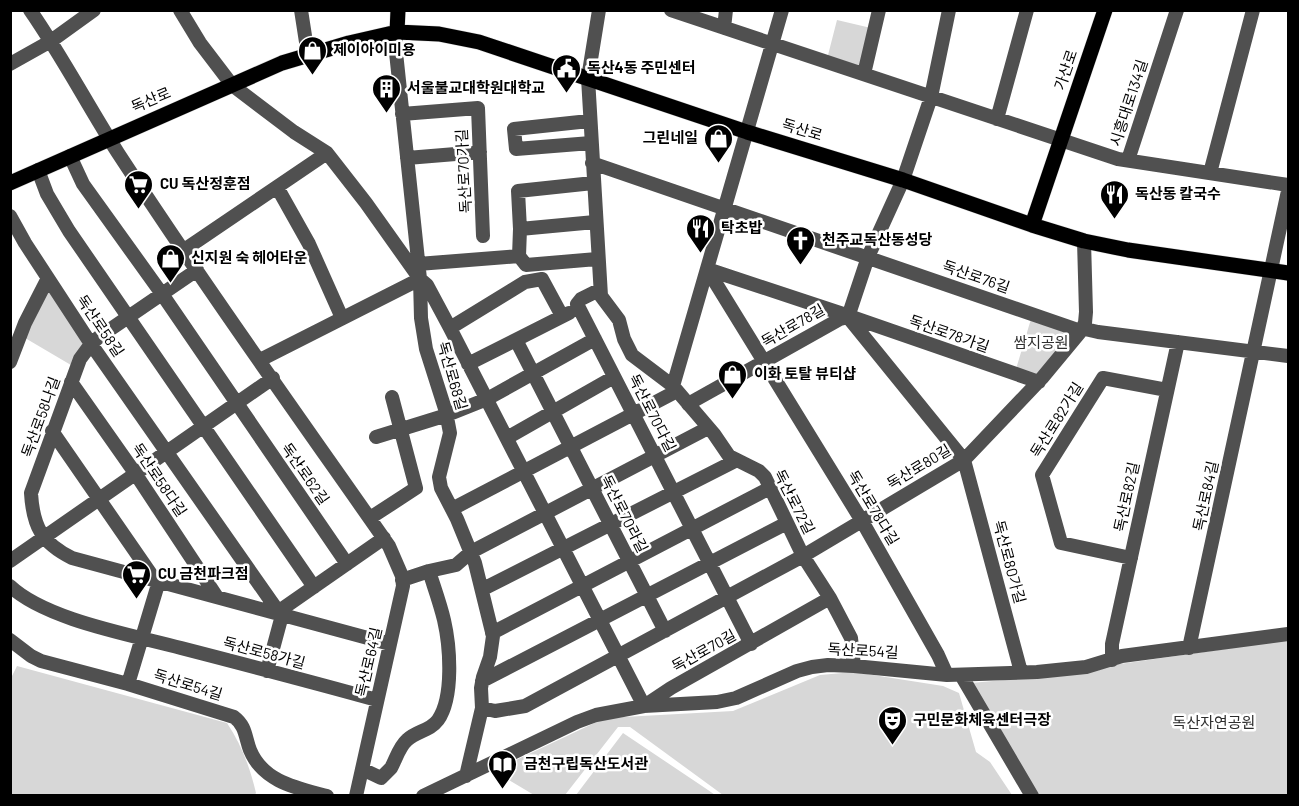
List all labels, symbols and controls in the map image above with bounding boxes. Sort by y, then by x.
shop icon: 제이아이미용 [296,34,328,76]
place label: 제이아이미용 [333,40,416,58]
street label: 가산로 [1050,47,1080,92]
public building icon: 독산4동 주민센터 [550,52,582,94]
street label: 시흥대로134길 [1106,57,1151,148]
place label: 독산4동 주민센터 [587,58,696,76]
building icon: 서울불교대학원대학교 [370,72,402,114]
place label: 서울불교대학원대학교 [407,78,545,96]
street label: 독산로 [128,83,173,115]
street label: 독산로 [780,114,825,144]
shop icon: 그린네일 [703,122,735,164]
street label: 독산로70가길 [452,128,474,214]
place label: 그린네일 [643,128,698,146]
supermarket icon: CU 독산정훈점 [123,168,155,210]
place label: CU 독산정훈점 [160,174,251,192]
restaurant icon: 독산동 칼국수 [1098,178,1130,220]
place label: 독산동 칼국수 [1135,184,1221,202]
restaurant icon: 탁초밥 [684,212,716,254]
place label: 탁초밥 [721,218,763,236]
church icon: 천주교독산동성당 [785,224,817,266]
place label: 천주교독산동성당 [822,230,933,248]
shop icon: 신지원 숙 헤어타운 [154,242,186,284]
place label: 신지원 숙 헤어타운 [191,248,308,266]
street label: 독산로76길 [940,256,1012,296]
street label: 독산로58길 [74,291,128,360]
street label: 독산로78길 [758,300,827,350]
street label: 독산로78가길 [907,311,992,355]
park label: 쌈지공원 [1013,333,1069,351]
street label: 독산로68길 [435,339,471,412]
shop icon: 이화 토탈 뷰티샵 [717,358,749,400]
place label: 이화 토탈 뷰티샵 [754,364,857,382]
street label: 독산로70다길 [626,371,680,454]
street label: 독산로58나길 [17,374,63,459]
street label: 독산로82가길 [1026,379,1086,460]
street label: 독산로58다길 [129,439,191,520]
street label: 독산로62길 [278,439,334,508]
street label: 독산로80길 [883,440,954,492]
street label: 독산로84길 [1189,459,1221,533]
street label: 독산로82길 [1110,460,1142,533]
street label: 독산로72길 [771,466,819,537]
street label: 독산로78다길 [845,467,903,548]
street label: 독산로70라길 [598,472,652,555]
street label: 독산로80가길 [990,518,1030,605]
supermarket icon: CU 금천파크점 [121,558,153,600]
place label: CU 금천파크점 [158,564,249,582]
street label: 독산로64길 [351,625,385,698]
street label: 독산로70길 [668,625,739,675]
street label: 독산로58가길 [221,632,307,672]
street label: 독산로54길 [827,639,899,661]
street label: 독산로54길 [152,665,225,703]
theatre icon: 구민문화체육센터극장 [876,704,908,746]
place label: 구민문화체육센터극장 [913,710,1051,728]
park label: 독산자연공원 [1173,713,1255,731]
library icon: 금천구립독산도서관 [487,748,519,790]
place label: 금천구립독산도서관 [524,754,648,772]

